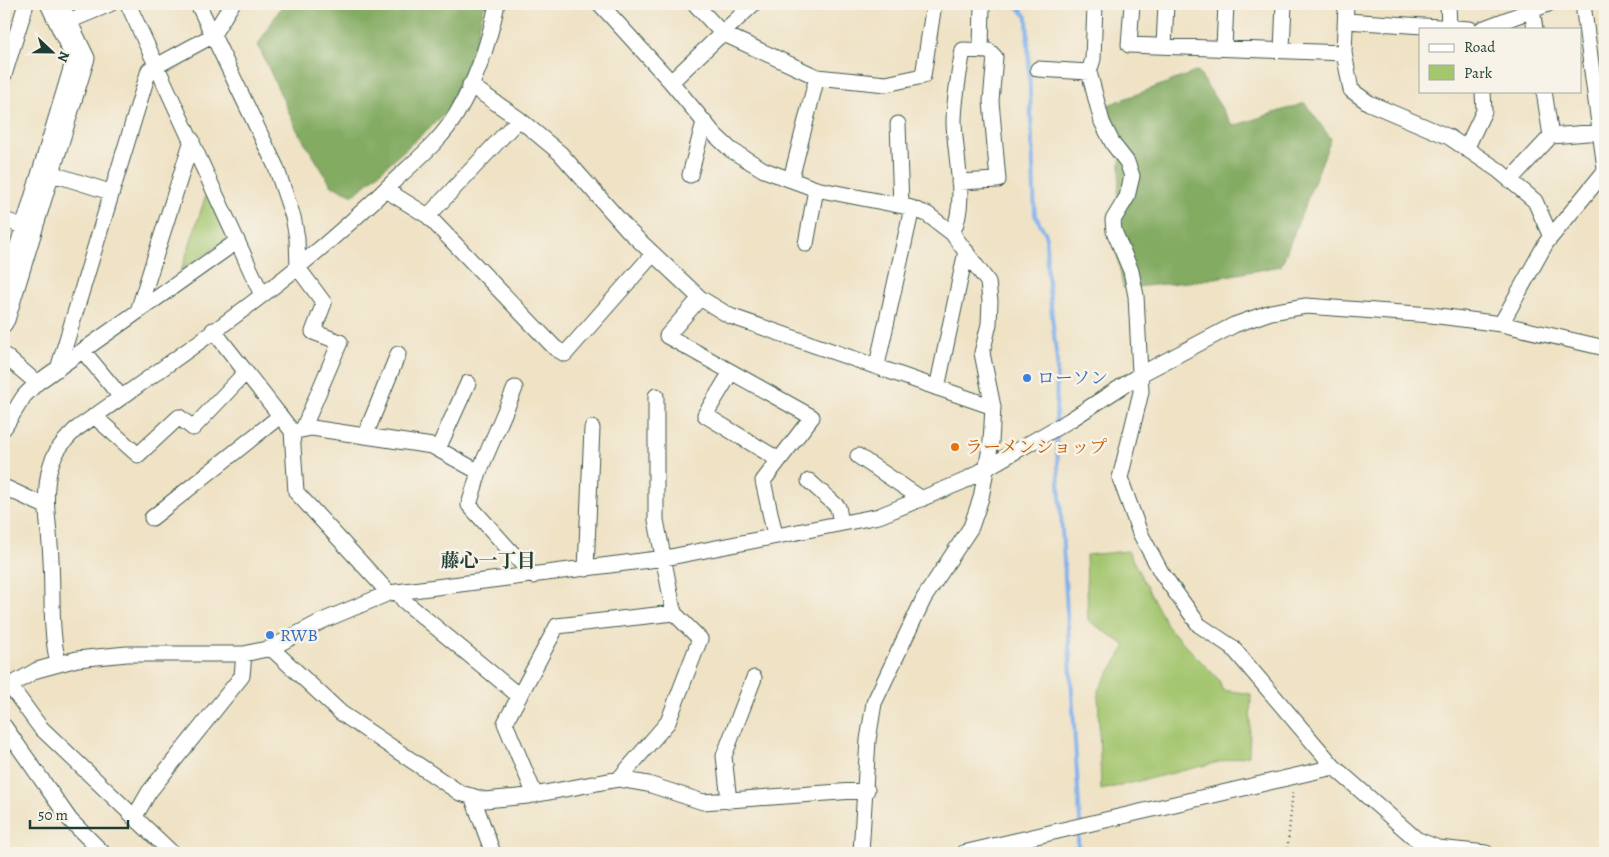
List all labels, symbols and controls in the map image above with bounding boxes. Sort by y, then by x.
north arrow [28,28,78,78]
legend [1419,28,1582,92]
text: Road [1464,37,1496,57]
text: N [53,48,74,65]
text: Park [1464,63,1493,83]
place label: ローソン [1037,366,1108,390]
marker: ローソン [1021,372,1033,384]
place label: ラーメンショップ [965,435,1107,459]
marker: ラーメンショップ [949,441,961,453]
district label: 藤心一丁目 [440,548,536,574]
place label: RWB [280,623,318,647]
marker: RWB [264,629,276,641]
scale bar [30,797,128,829]
text: 50 m [38,805,68,825]

